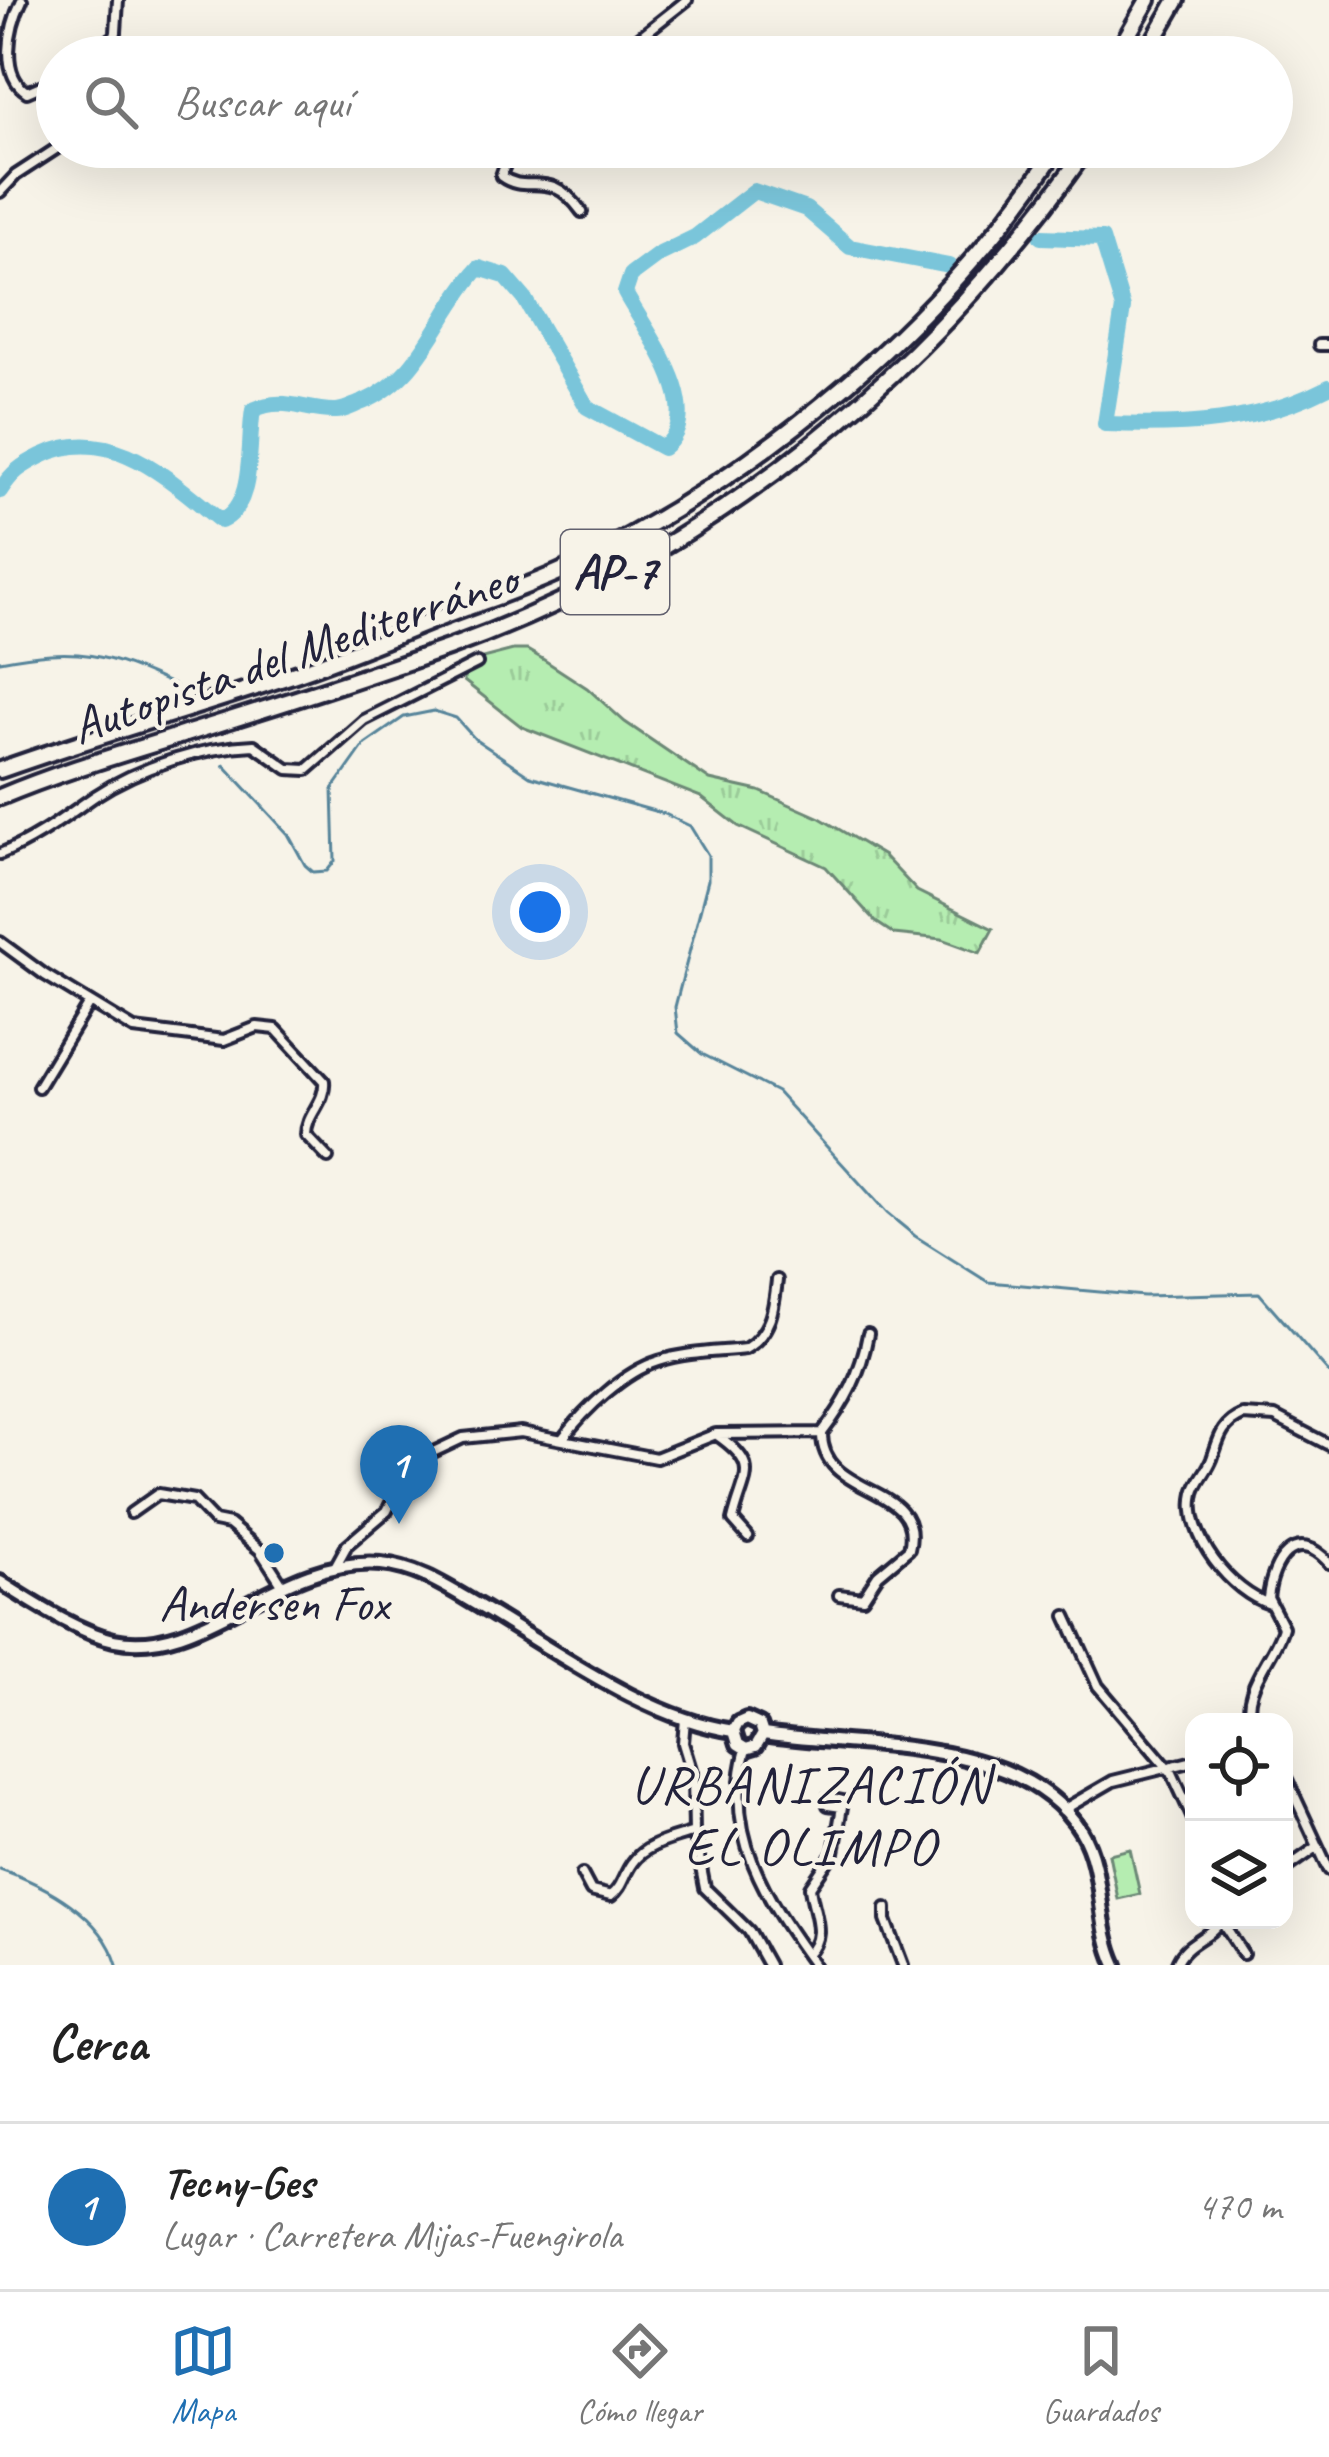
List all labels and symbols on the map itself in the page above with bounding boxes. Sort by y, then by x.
road number: AP-7 [561,530,669,614]
street label: Autopista del Mediterráneo [63,544,530,758]
your location [510,882,570,942]
pin: 1 [360,1425,438,1524]
marker: Andersen Fox [261,1540,287,1566]
place label: Andersen Fox [159,1571,392,1635]
district label: URBANIZACIÓN EL OLIMPO [631,1750,996,1880]

